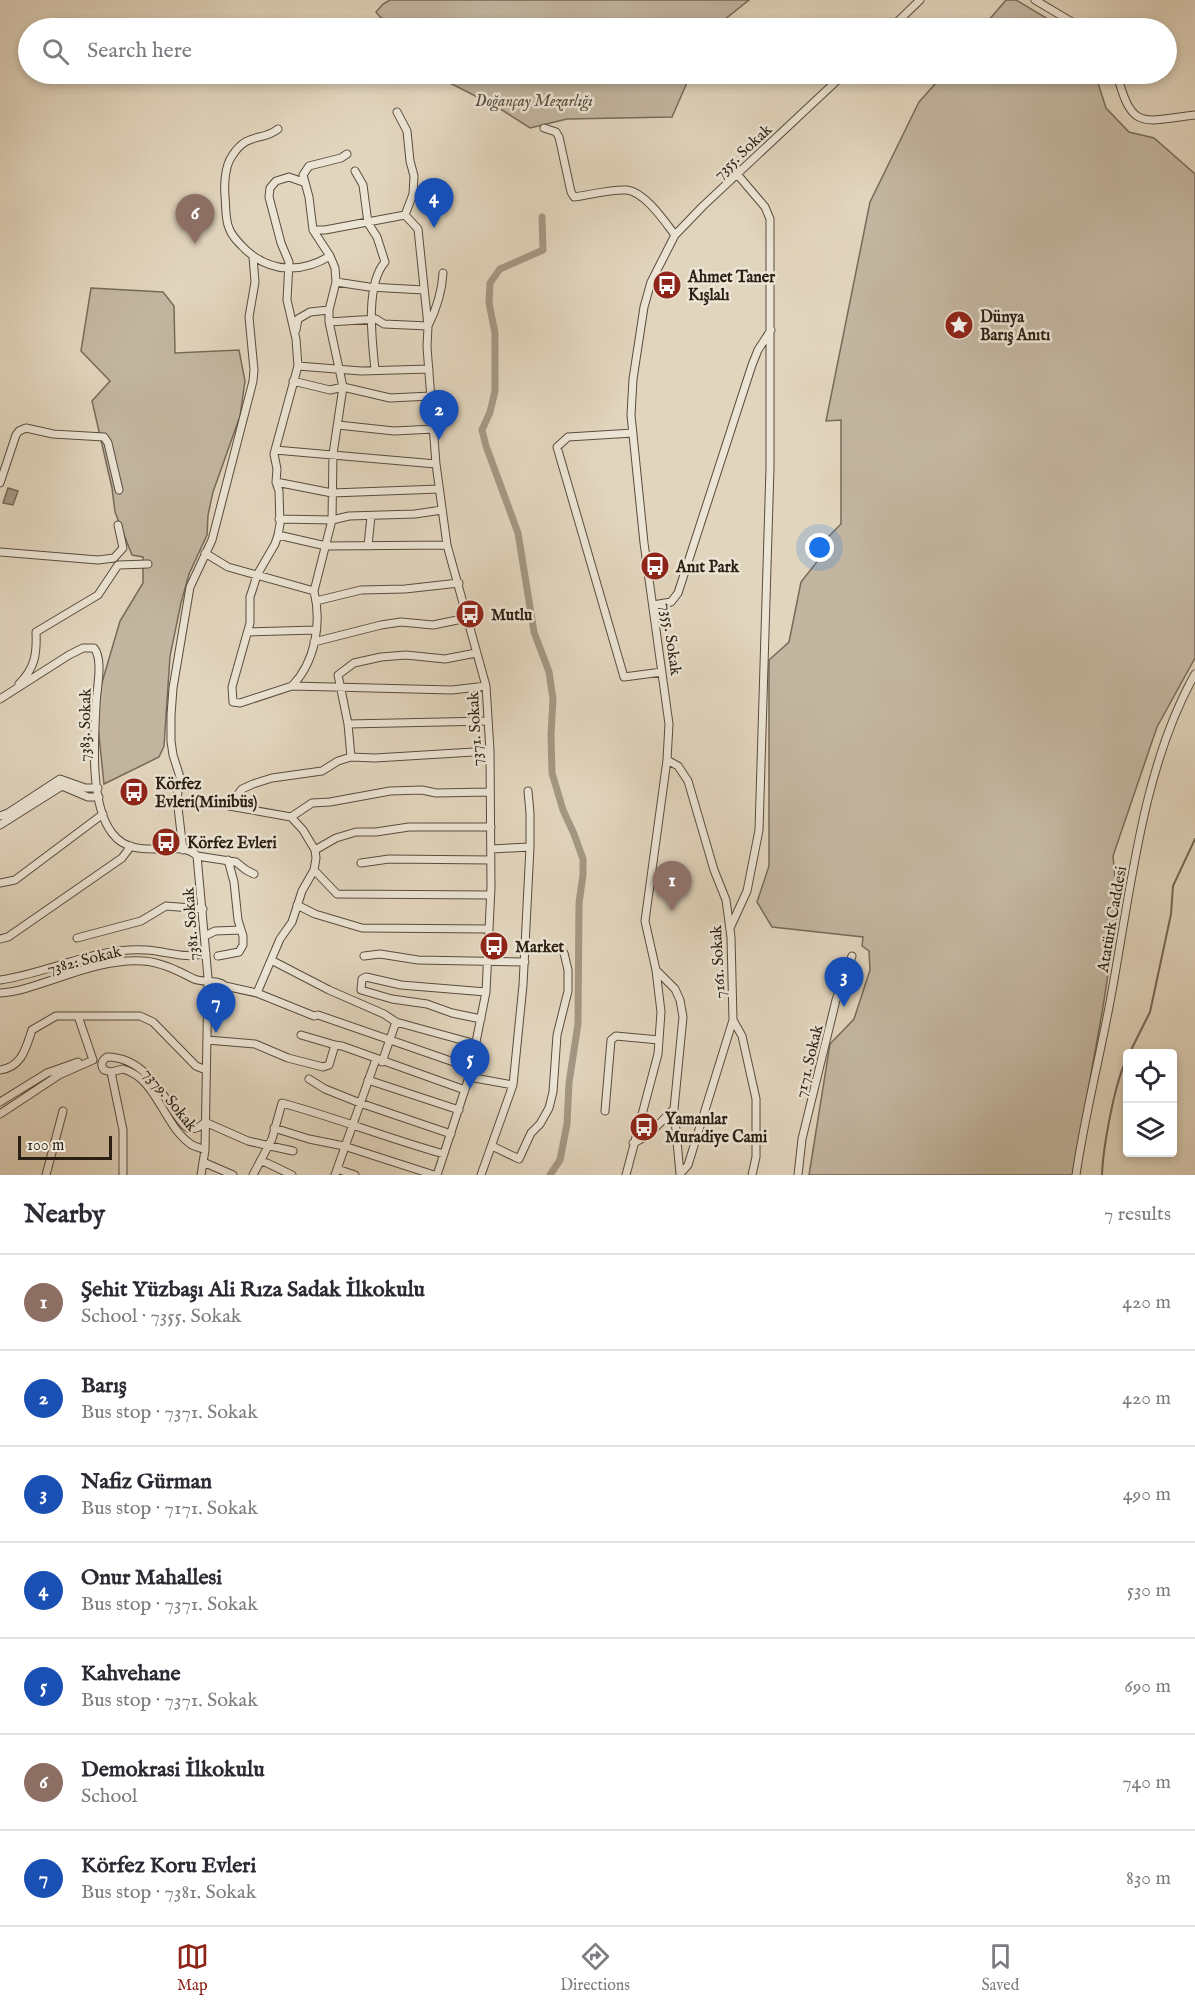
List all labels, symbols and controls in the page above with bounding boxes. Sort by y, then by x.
search box [18,18,1177,84]
icon: search [39,35,72,68]
text: Search here [87,37,192,65]
park label: Doğançay Mezarlığı [475,92,593,112]
street label: 7355. Sokak [710,120,777,185]
pin: 4 [414,178,454,228]
pin: 6 [176,194,214,244]
place label: Ahmet Taner Kışlalı [687,268,775,306]
bus stop icon: Ahmet Taner Kışlalı [651,269,683,301]
place label: Dünya Barış Anıtı [980,308,1051,346]
place icon: Dünya Barış Anıtı [943,309,975,341]
pin: 2 [420,390,458,440]
your location [805,533,834,562]
bus stop icon: Anıt Park [639,550,671,582]
place label: Anıt Park [675,558,739,578]
bus stop icon: Mutlu [454,598,486,630]
street label: 7355. Sokak [655,602,685,677]
place label: Mutlu [491,606,533,626]
street label: 7383. Sokak [75,688,97,762]
street label: 7371. Sokak [464,691,488,767]
place label: Körfez Evleri(Minibüs) [155,775,257,813]
bus stop icon: Körfez Evleri(Minibüs) [118,776,150,808]
bus stop icon: Körfez Evleri [150,826,182,858]
place label: Körfez Evleri [187,834,277,854]
pin: 1 [652,862,692,911]
street label: Atatürk Caddesi [1094,865,1132,975]
street label: 7381. Sokak [179,886,205,961]
street label: 7161. Sokak [707,924,731,999]
bus stop icon: Market [478,930,510,962]
place label: Market [515,938,565,958]
street label: 7382: Sokak [45,942,124,980]
pin: 3 [824,958,864,1007]
pin: 7 [196,984,236,1033]
street label: 7171. Sokak [791,1022,829,1100]
pin: 5 [450,1040,490,1089]
map controls [1123,1049,1177,1157]
button: locate [1123,1049,1177,1103]
street label: 7379. Sokak [138,1065,201,1136]
button: layers [1123,1103,1177,1157]
place label: Yamanlar Muradiye Cami [665,1110,768,1148]
bus stop icon: Yamanlar Muradiye Cami [628,1111,660,1143]
scale bar [18,1133,112,1160]
text: 100 m [27,1136,64,1156]
text: Nearby [24,1198,105,1231]
text: 7 results [1104,1202,1171,1227]
text: Şehit Yüzbaşı Ali Rıza Sadak İlkokulu [81,1276,425,1304]
text: 1 [40,1290,47,1315]
text: 420 m [1122,1290,1171,1315]
text: School · 7355. Sokak [81,1304,241,1329]
text: Barış [81,1372,127,1400]
text: 2 [39,1386,48,1411]
text: 420 m [1122,1386,1171,1411]
text: Bus stop · 7371. Sokak [81,1400,258,1425]
text: Nafiz Gürman [81,1468,212,1496]
text: 3 [40,1482,47,1507]
text: 490 m [1123,1482,1171,1507]
text: Bus stop · 7171. Sokak [81,1496,258,1521]
text: Onur Mahallesi [81,1564,222,1592]
text: 4 [39,1578,48,1603]
text: 530 m [1127,1578,1171,1603]
text: Bus stop · 7371. Sokak [81,1592,258,1617]
text: Kahvehane [81,1660,181,1688]
text: 5 [40,1674,47,1699]
text: 690 m [1124,1674,1171,1699]
text: Bus stop · 7371. Sokak [81,1688,258,1713]
text: Demokrasi İlkokulu [81,1756,265,1784]
text: 6 [39,1770,48,1795]
text: 740 m [1122,1770,1171,1795]
text: School [81,1784,137,1809]
text: Körfez Koru Evleri [81,1852,256,1880]
text: 7 [39,1866,48,1891]
text: 830 m [1126,1866,1171,1891]
text: Bus stop · 7381. Sokak [81,1880,256,1905]
tab: Map [176,1940,209,1996]
tab: Directions [560,1940,630,1996]
tab: Saved [981,1940,1019,1996]

